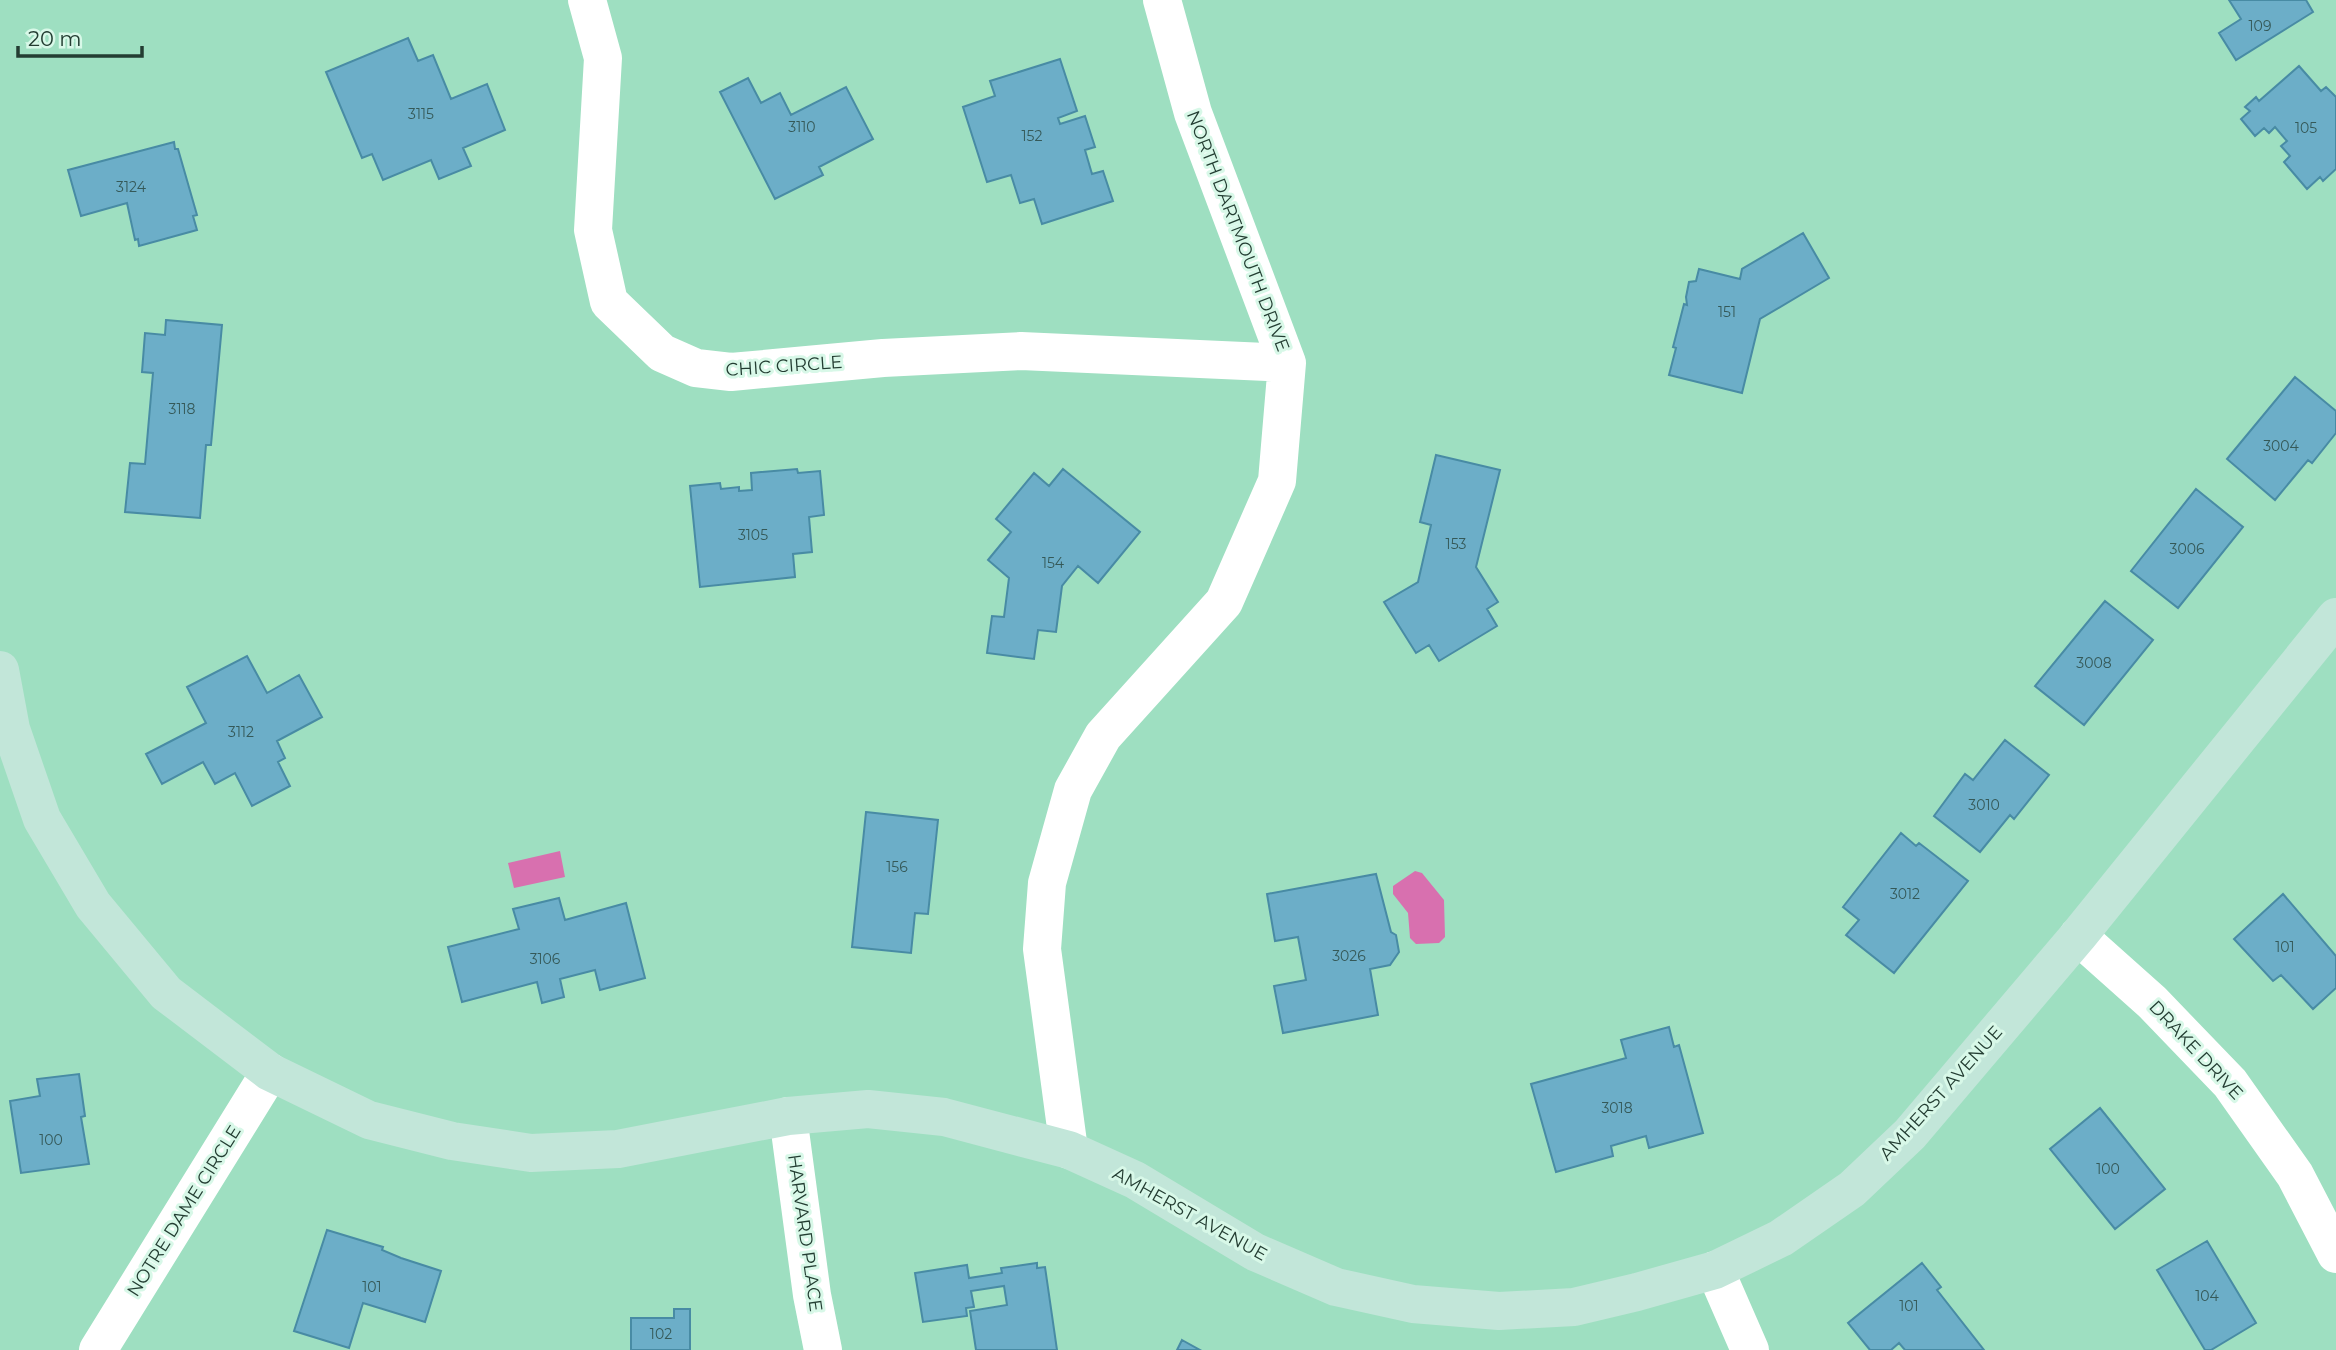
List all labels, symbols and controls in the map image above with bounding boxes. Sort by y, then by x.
scale bar [18,14,142,58]
house number: 109 [2249,17,2271,35]
text: 20 m [28,26,82,51]
house number: 3115 [408,105,434,123]
street label: NORTH DARTMOUTH DRIVE [1182,107,1294,355]
house number: 3110 [788,118,816,136]
house number: 105 [2295,119,2317,137]
house number: 152 [1022,127,1042,145]
house number: 3124 [116,178,147,196]
house number: 151 [1718,303,1736,321]
street label: CHIC CIRCLE [725,351,843,381]
house number: 3118 [169,400,196,418]
house number: 3004 [2263,437,2300,455]
house number: 3105 [738,526,768,544]
house number: 153 [1446,535,1467,553]
house number: 3006 [2170,540,2205,558]
house number: 154 [1042,554,1065,572]
house number: 3008 [2076,654,2112,672]
house number: 3112 [228,723,254,741]
house number: 3010 [1968,796,2000,814]
house number: 156 [886,858,908,876]
house number: 3012 [1890,885,1920,903]
house number: 101 [2275,938,2295,956]
house number: 3026 [1332,947,1366,965]
house number: 3106 [530,950,561,968]
street label: DRAKE DRIVE [2144,996,2248,1104]
street label: AMHERST AVENUE [1875,1021,2007,1165]
house number: 3018 [1601,1099,1633,1117]
street label: NOTRE DAME CIRCLE [122,1121,246,1301]
house number: 100 [39,1131,63,1149]
street label: HARVARD PLACE [783,1153,827,1313]
house number: 100 [2096,1160,2120,1178]
street label: AMHERST AVENUE [1109,1162,1271,1266]
house number: 101 [362,1278,382,1296]
house number: 104 [2195,1287,2220,1305]
house number: 101 [1899,1297,1919,1315]
house number: 102 [650,1325,672,1343]

